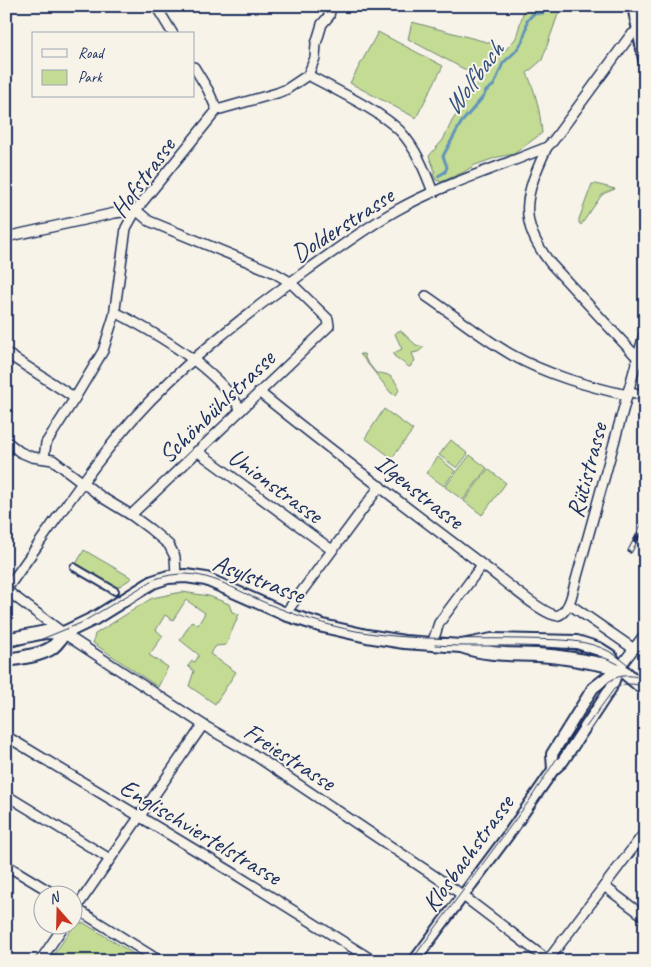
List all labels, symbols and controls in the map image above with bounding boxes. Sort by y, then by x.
legend [32,32,195,98]
water label: Wolfbach [436,33,512,121]
text: Road [78,44,105,63]
text: Park [78,68,103,87]
street label: Hofstrasse [103,130,184,224]
street label: Dolderstrasse [285,179,401,270]
street label: Schönbühlstrasse [152,342,283,470]
street label: Rütistrasse [559,418,615,521]
street label: Unionstrasse [222,441,331,532]
street label: Ilgenstrasse [369,447,472,538]
street label: Asylstrasse [208,547,311,612]
street label: Freiestrasse [238,715,343,799]
street label: Englischviertelstrasse [114,771,289,894]
street label: Klosbachstrasse [415,787,522,918]
north arrow [32,884,82,934]
text: N [47,888,63,908]

